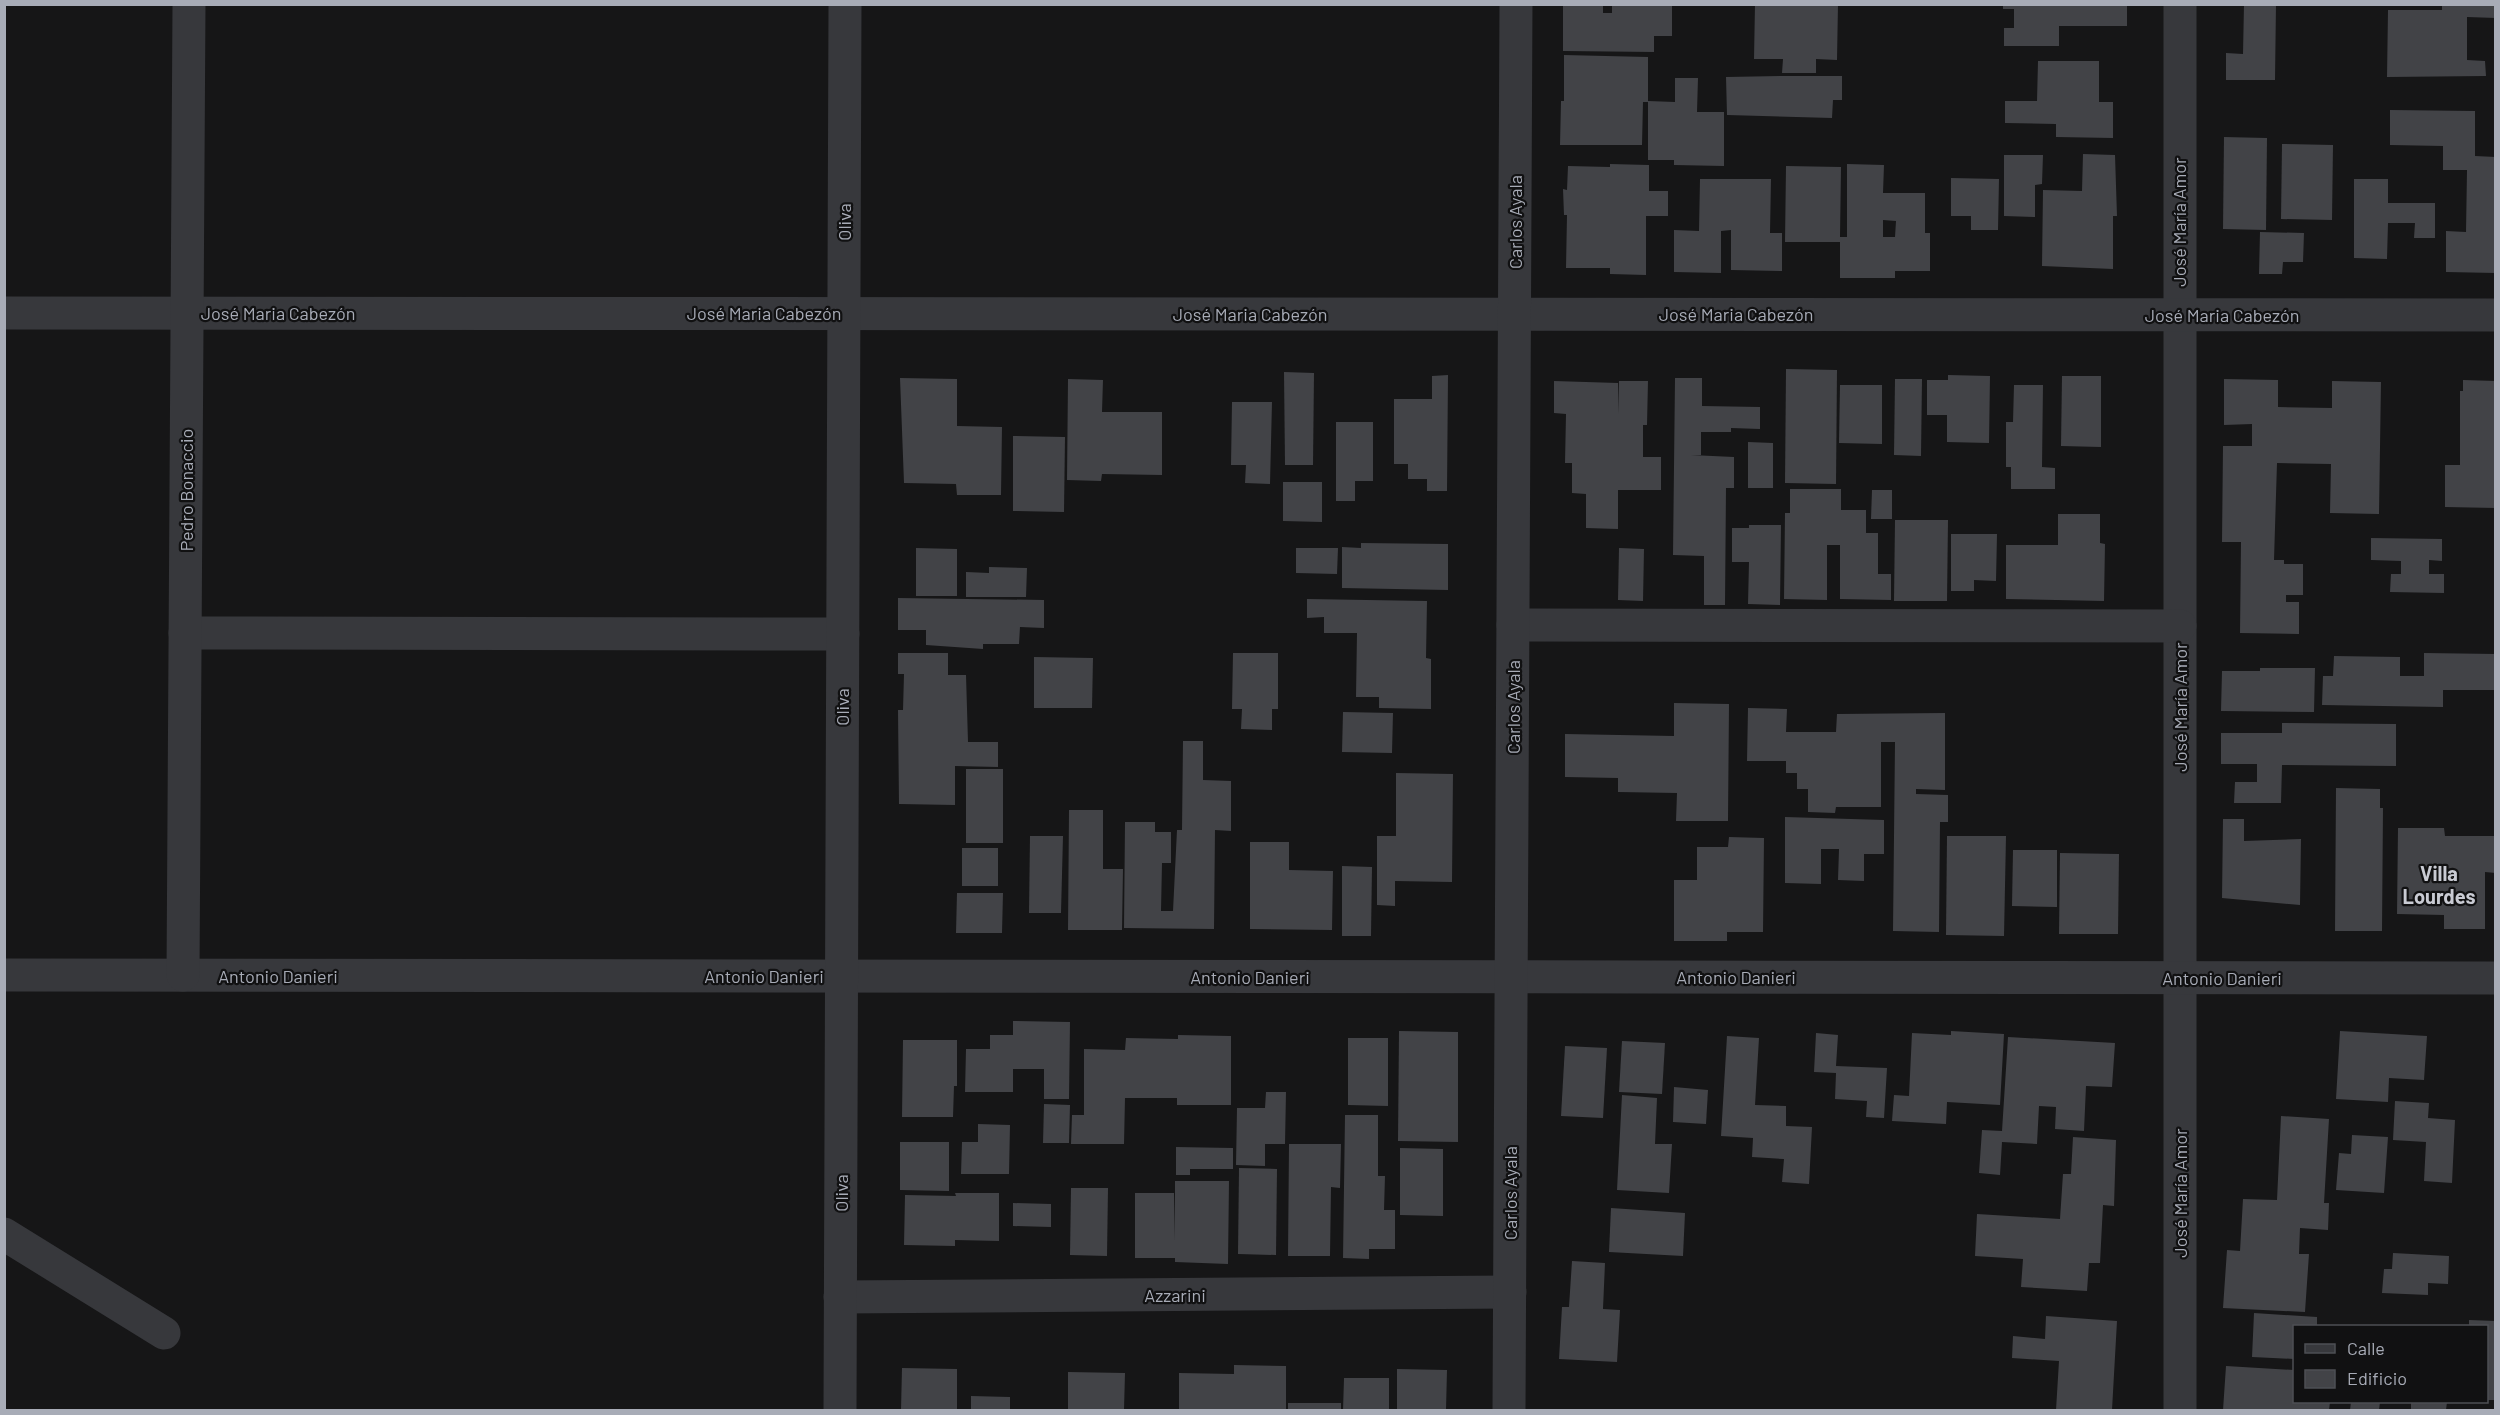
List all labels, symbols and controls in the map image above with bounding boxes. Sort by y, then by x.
street label: José María Amor [2168,157,2190,287]
street label: Carlos Ayala [1504,175,1526,269]
street label: Oliva [833,203,855,241]
street label: José Maria Cabezón [201,302,355,324]
street label: José Maria Cabezón [687,302,841,324]
street label: José Maria Cabezón [1173,303,1327,325]
street label: José Maria Cabezón [1659,303,1813,325]
street label: José Maria Cabezón [2145,304,2299,326]
street label: Pedro Bonaccio [175,429,197,551]
street label: José María Amor [2169,642,2191,772]
street label: Carlos Ayala [1502,660,1524,754]
street label: Oliva [831,688,853,726]
district label: Villa Lourdes [2402,861,2476,908]
street label: Antonio Danieri [218,965,338,987]
street label: Antonio Danieri [704,965,824,987]
street label: Antonio Danieri [1190,966,1310,988]
street label: Antonio Danieri [1676,966,1796,988]
street label: Antonio Danieri [2162,967,2282,989]
street label: José María Amor [2169,1128,2191,1258]
street label: Carlos Ayala [1499,1146,1521,1240]
street label: Oliva [830,1174,852,1212]
street label: Azzarini [1144,1284,1206,1306]
legend [2293,1325,2488,1403]
text: Calle [2347,1337,2385,1359]
text: Edificio [2347,1367,2407,1389]

